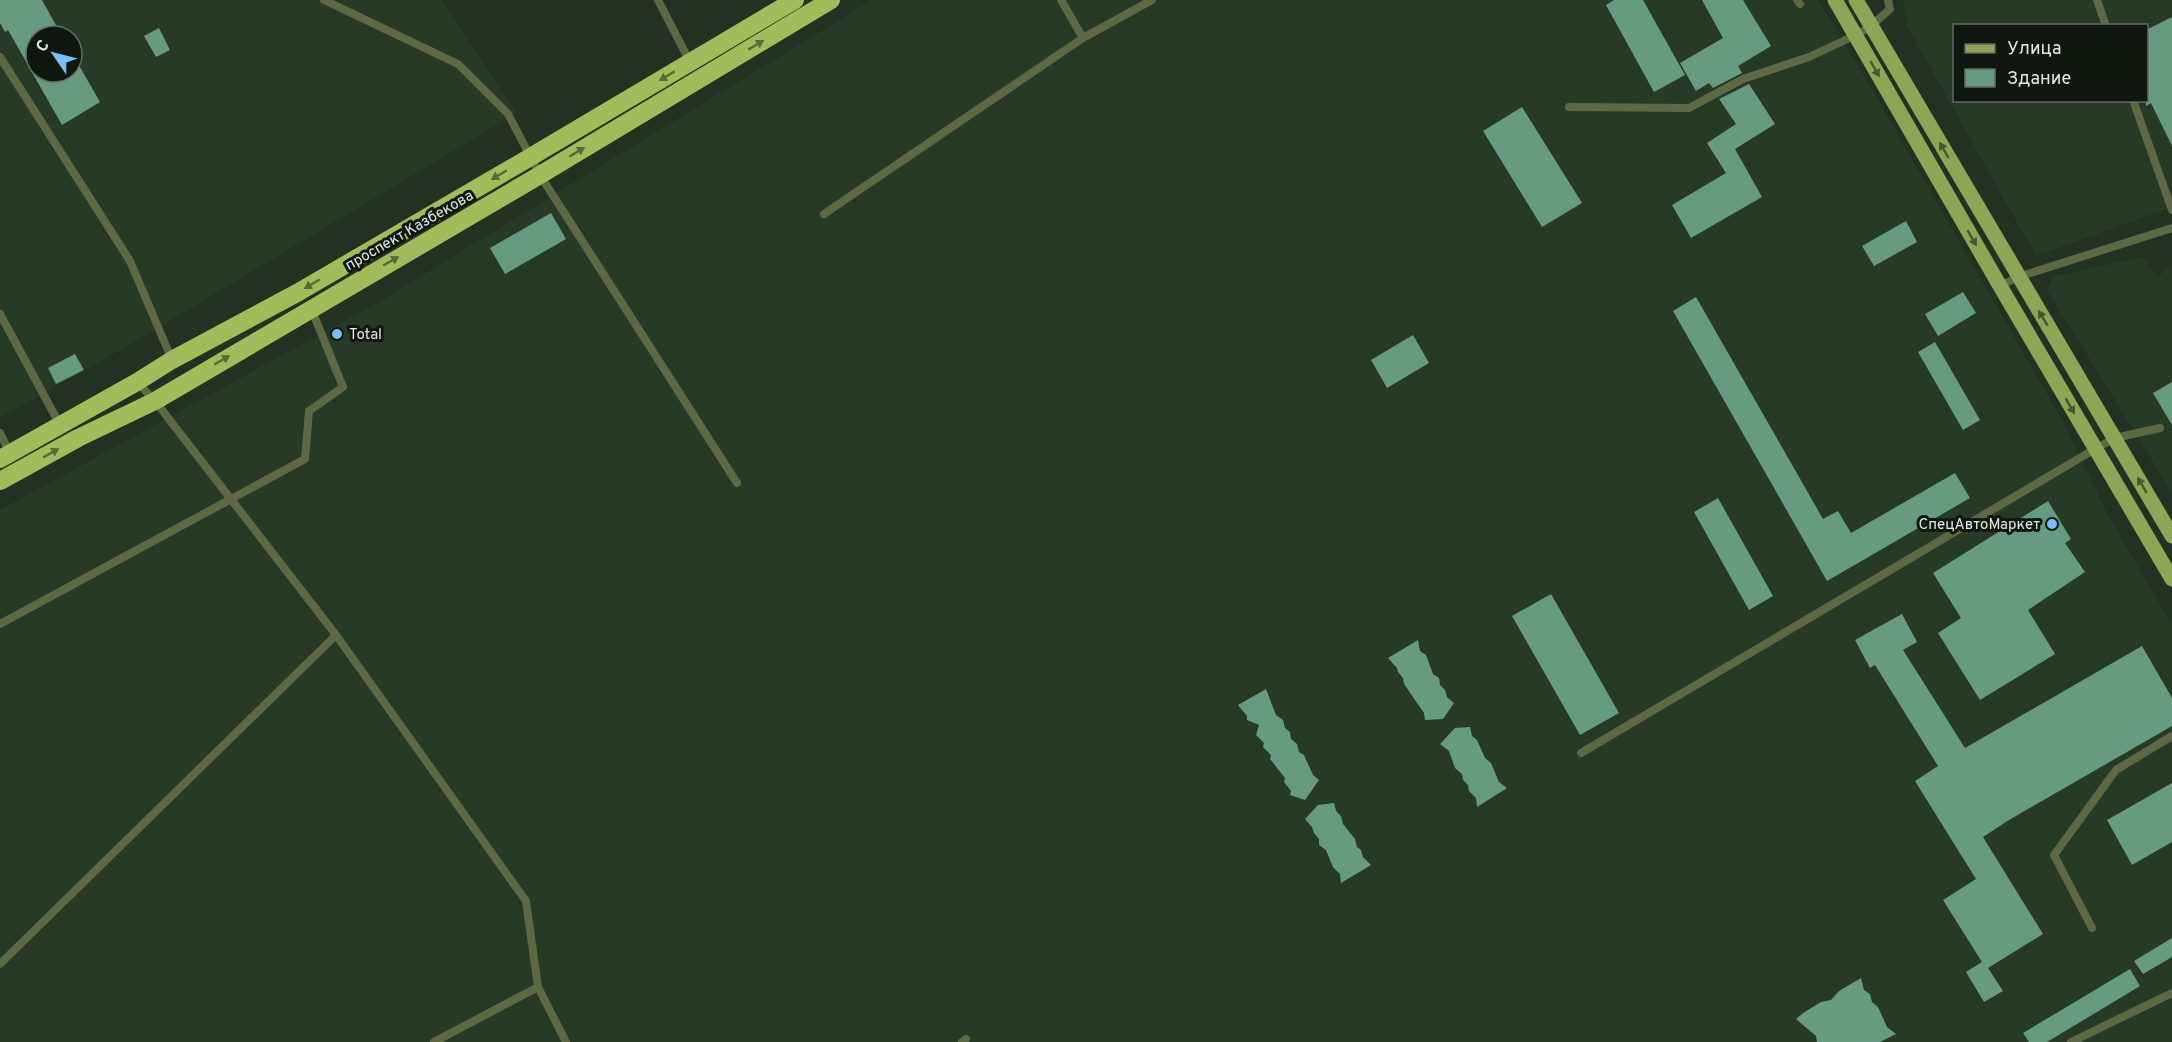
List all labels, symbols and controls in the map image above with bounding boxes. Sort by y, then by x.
north arrow [24,24,84,84]
legend [1953,24,2148,102]
text: С [32,37,54,56]
text: Улица [2007,38,2061,61]
one-way arrow [748,39,764,50]
one-way arrow [1870,61,1881,77]
text: Здание [2007,68,2071,91]
one-way arrow [658,71,675,81]
one-way arrow [1938,142,1949,158]
one-way arrow [569,147,585,158]
one-way arrow [491,170,507,181]
street label: проспект Казбекова [342,187,477,276]
one-way arrow [1967,230,1978,246]
one-way arrow [383,256,399,267]
one-way arrow [303,279,320,289]
one-way arrow [2037,310,2048,326]
place label: Total [349,326,382,345]
marker: Total [330,327,344,341]
one-way arrow [214,355,231,365]
one-way arrow [2065,398,2075,415]
one-way arrow [43,448,60,458]
one-way arrow [2137,477,2148,493]
place label: СпецАвтоМаркет [1919,516,2040,535]
marker: СпецАвтоМаркет [2045,517,2059,531]

